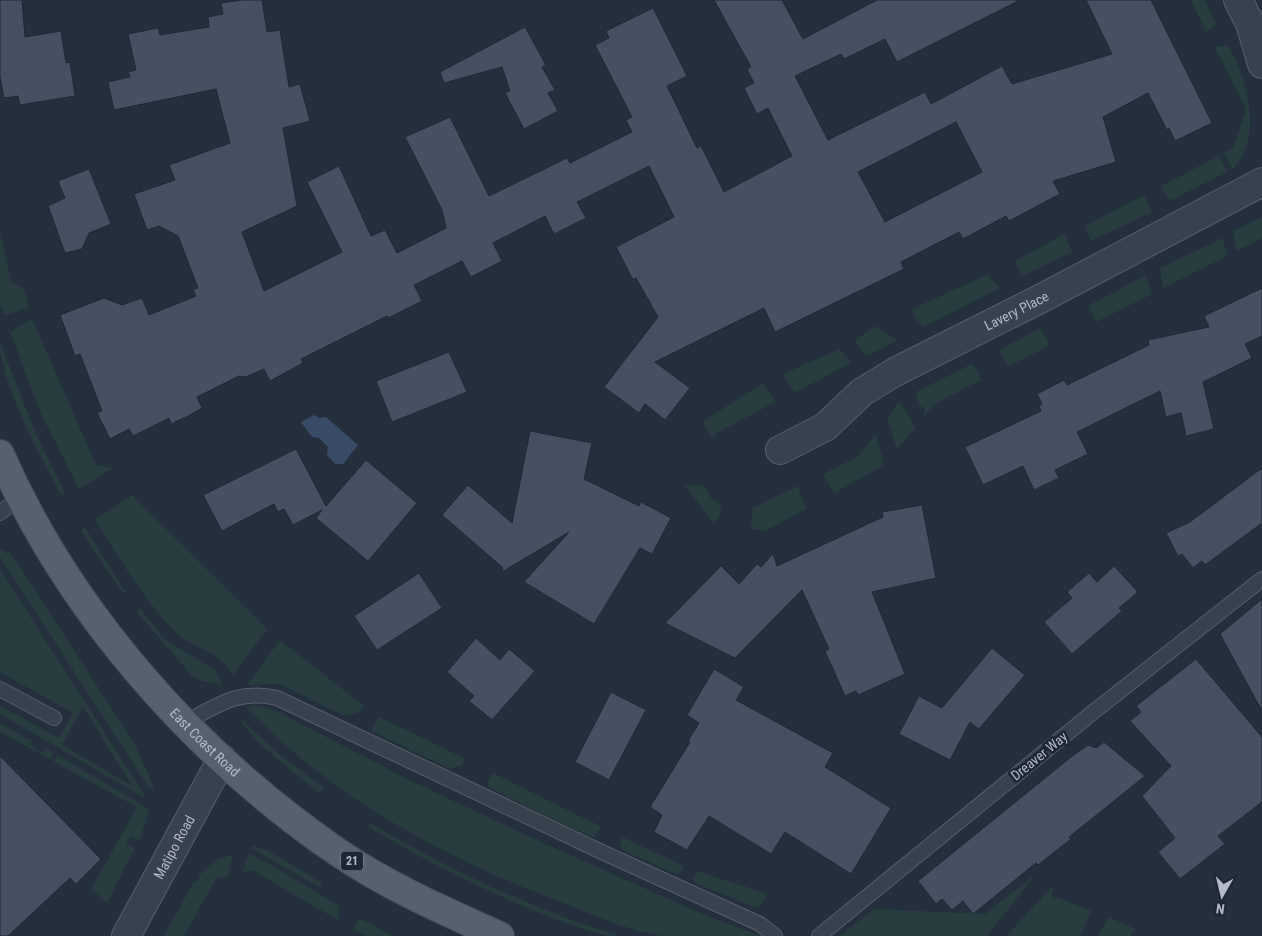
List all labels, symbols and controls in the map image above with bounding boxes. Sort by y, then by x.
street label: Lavery Place [982,288,1052,334]
street label: East Coast Road [167,705,243,780]
street label: Dreaver Way [1007,728,1071,784]
street label: Matipo Road [150,813,198,882]
road number: 21 [341,851,363,870]
north arrow [1197,871,1247,921]
text: N [1215,900,1226,917]

